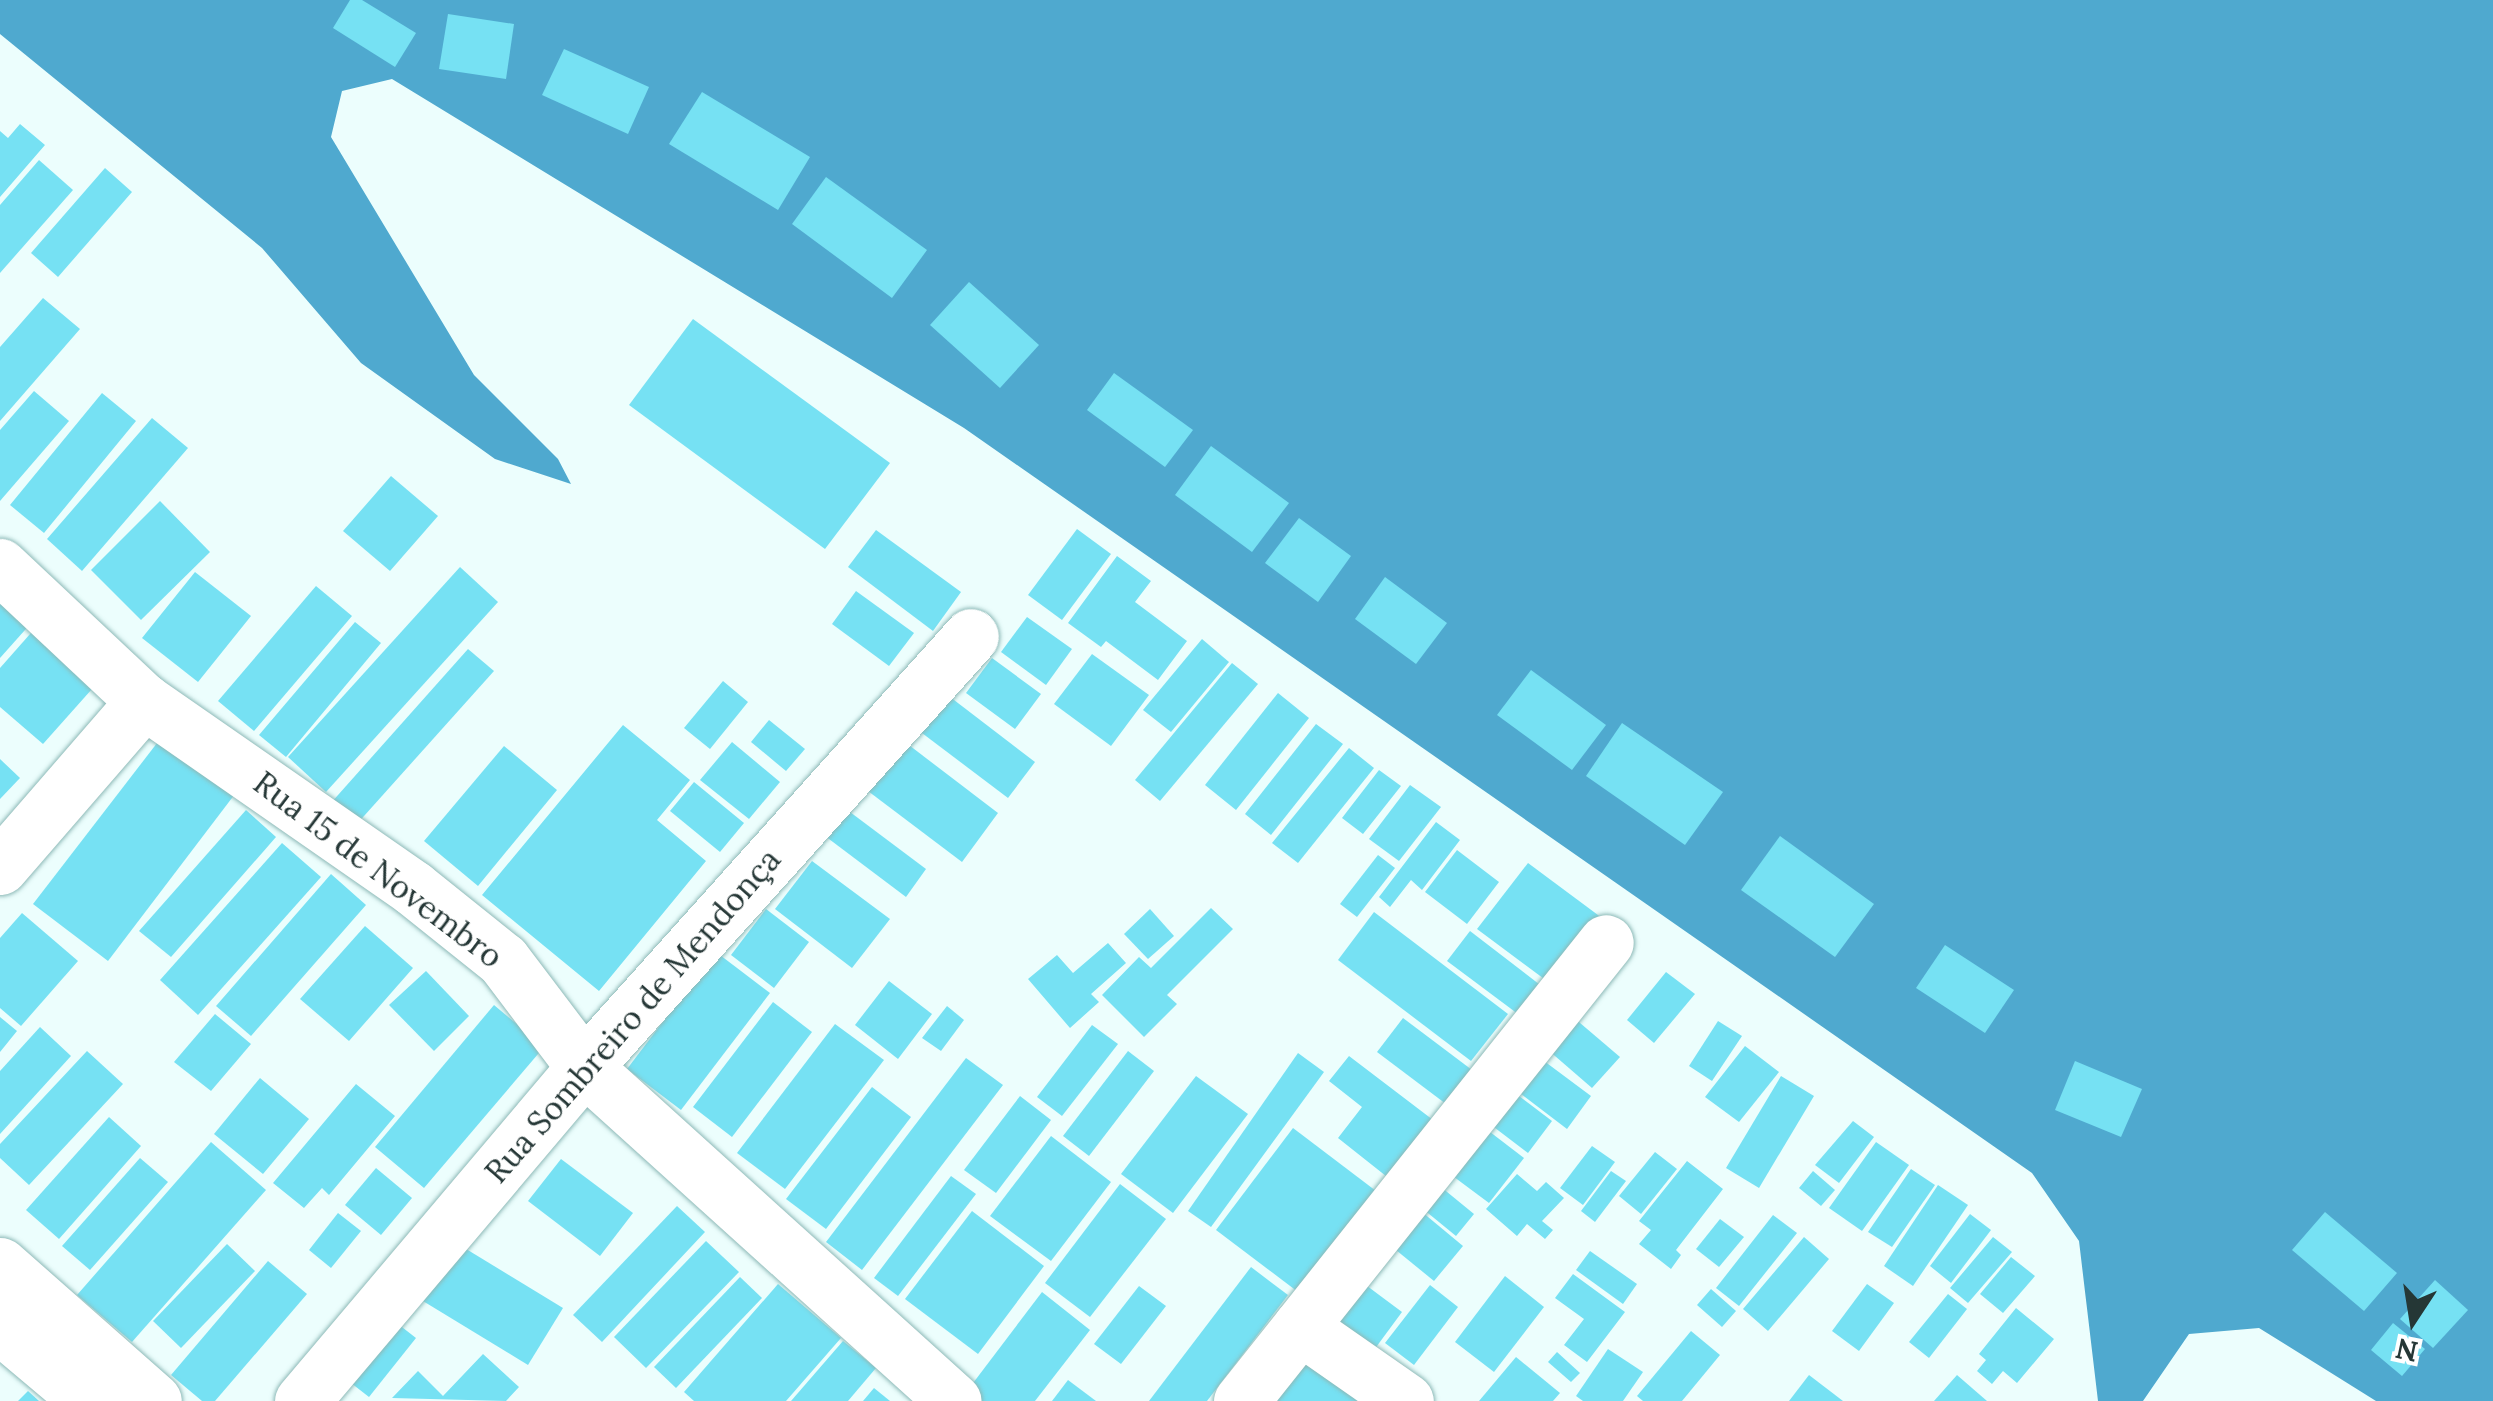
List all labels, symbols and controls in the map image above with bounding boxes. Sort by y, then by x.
street label: Rua 15 de Novembro [246,764,510,976]
street label: Rua Sombreiro de Mendonça [477,841,789,1191]
north arrow [2363,1271,2463,1371]
text: N [2392,1330,2421,1370]

